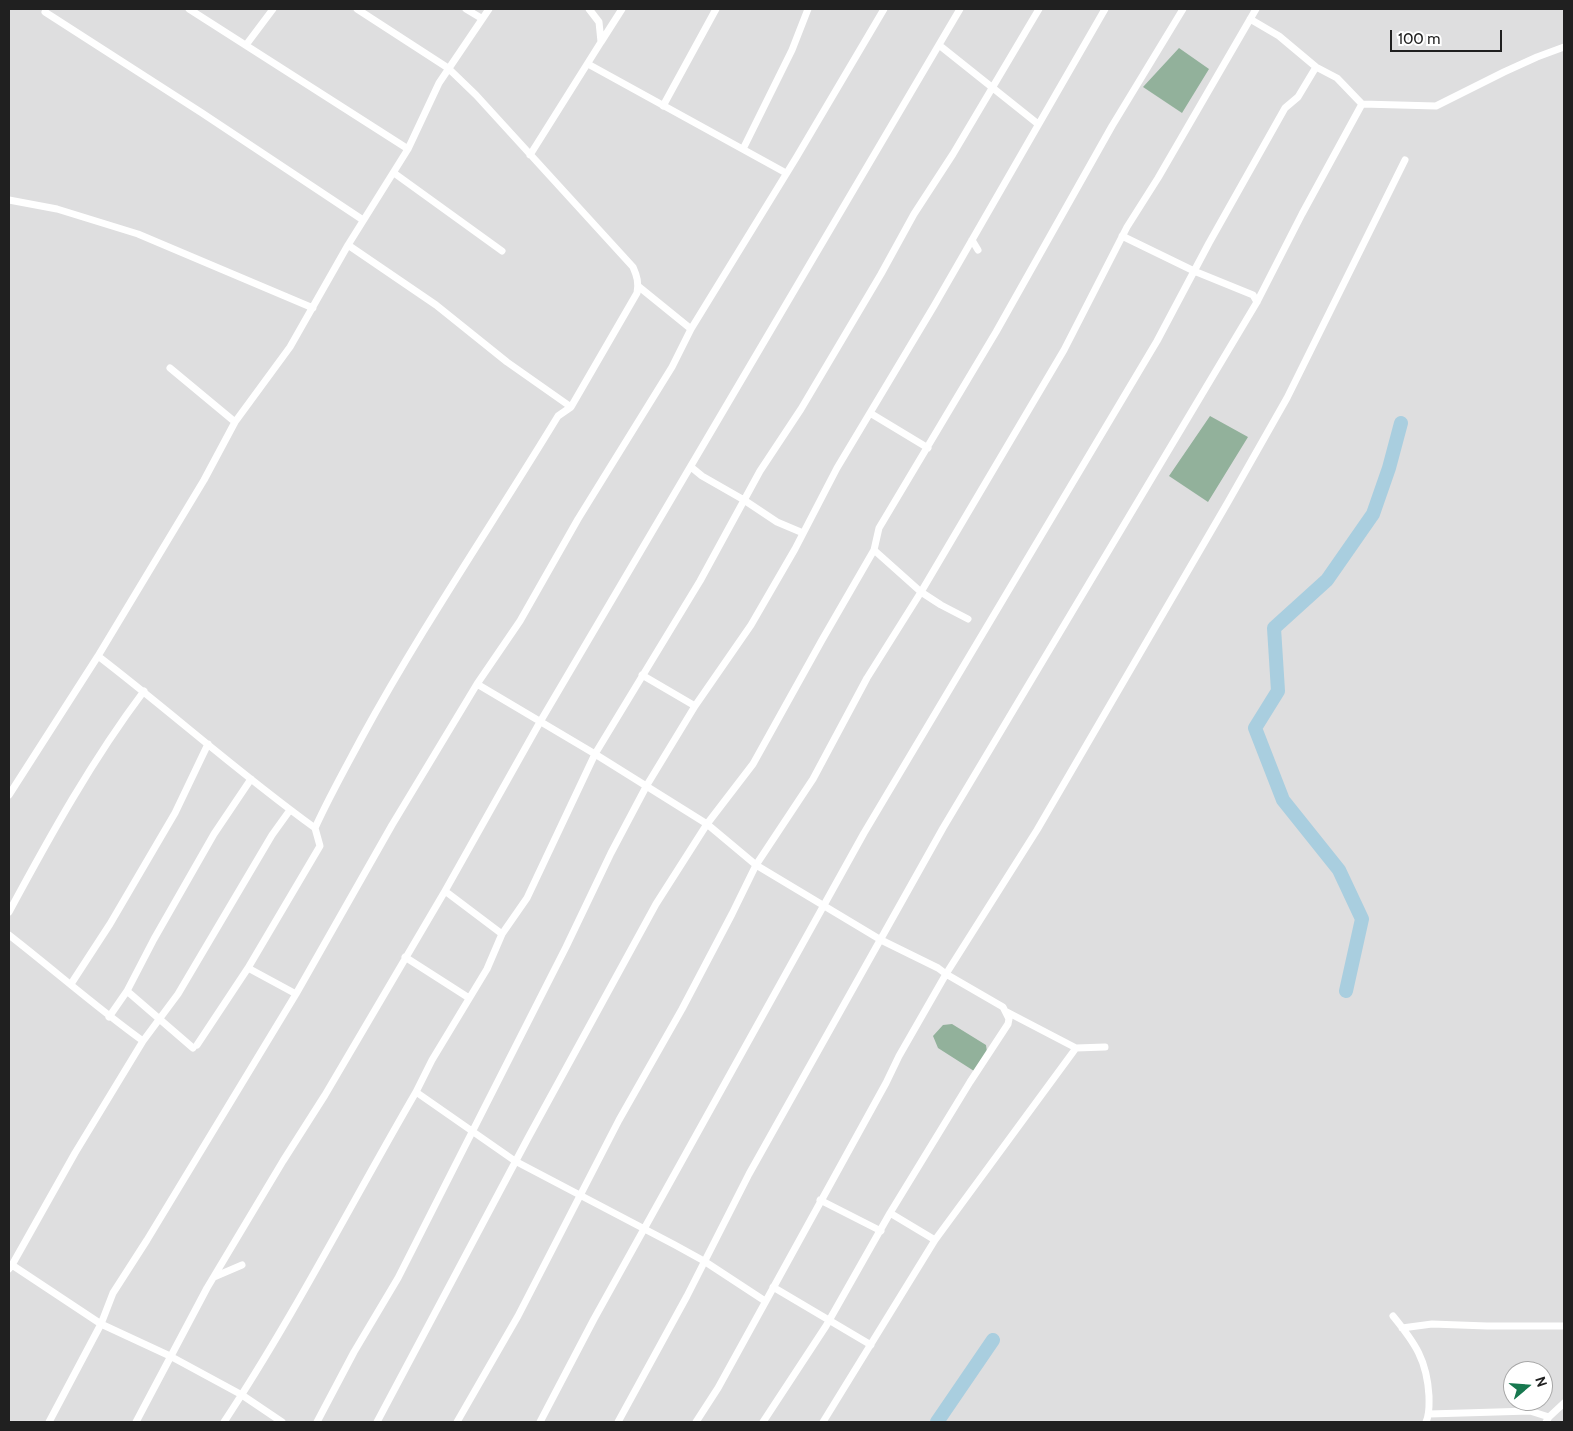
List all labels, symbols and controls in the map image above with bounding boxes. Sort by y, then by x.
scale bar [1393,20,1506,52]
text: 100 m [1398,30,1440,48]
north arrow [1503,1361,1553,1411]
text: N [1531,1374,1551,1389]

